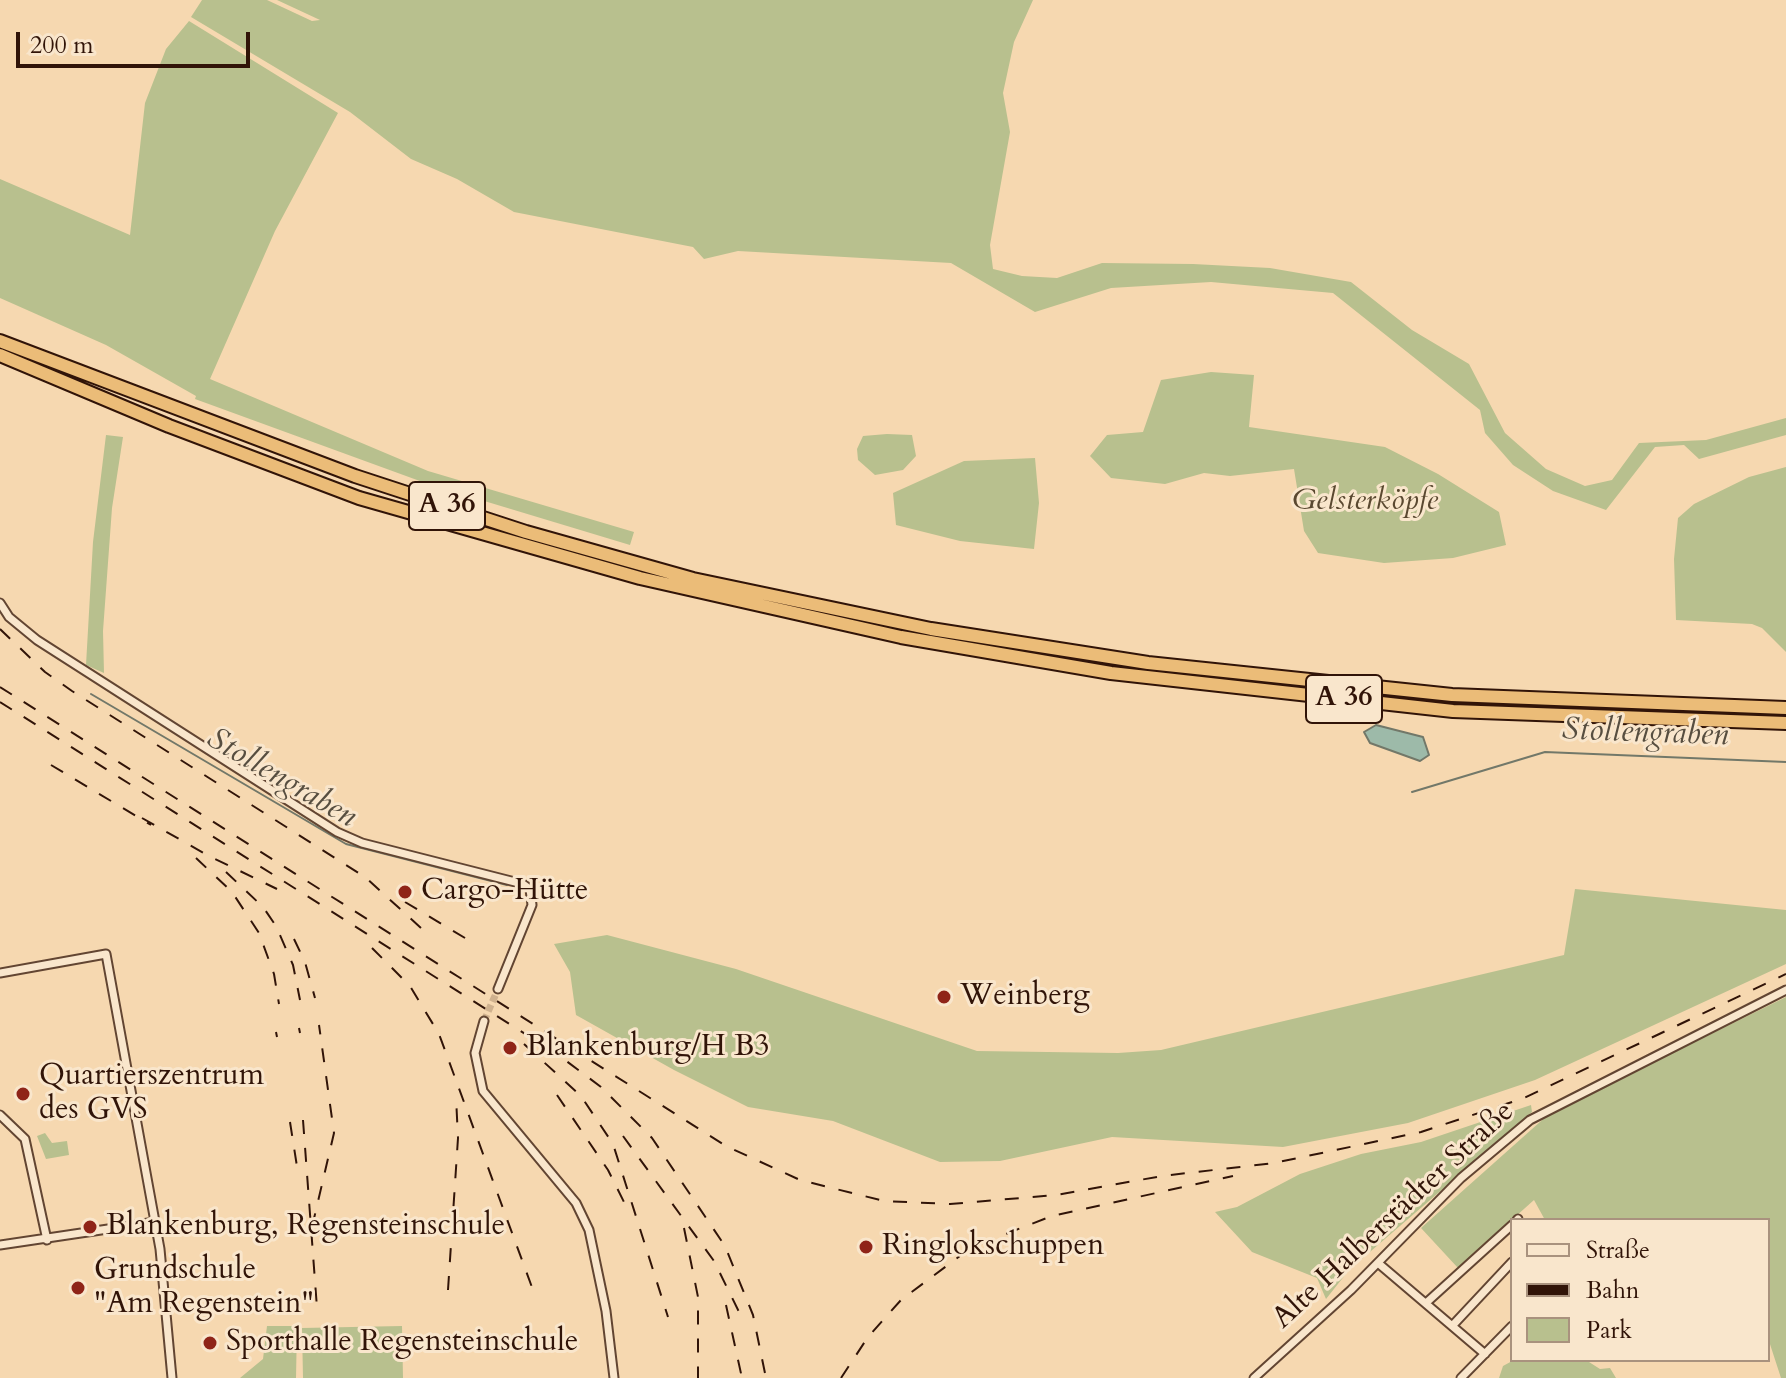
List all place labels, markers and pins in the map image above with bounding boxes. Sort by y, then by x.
place label: Cargo-Hütte [421,874,588,910]
marker: Cargo-Hütte [396,883,414,901]
place label: Weinberg [960,979,1090,1015]
marker: Weinberg [935,988,953,1006]
place label: Blankenburg/H B3 [526,1030,770,1066]
marker: Blankenburg/H B3 [501,1039,519,1057]
place label: Quartierszentrum des GVS [39,1059,264,1130]
marker: Quartierszentrum des GVS [14,1085,32,1103]
place label: Blankenburg, Regensteinschule [106,1209,505,1245]
marker: Blankenburg, Regensteinschule [81,1218,99,1236]
place label: Ringlokschuppen [882,1229,1104,1265]
marker: Ringlokschuppen [857,1238,875,1256]
place label: Grundschule "Am Regenstein" [94,1253,314,1324]
marker: Grundschule "Am Regenstein" [69,1279,87,1297]
place label: Sporthalle Regensteinschule [226,1325,578,1361]
marker: Sporthalle Regensteinschule [201,1334,219,1352]

